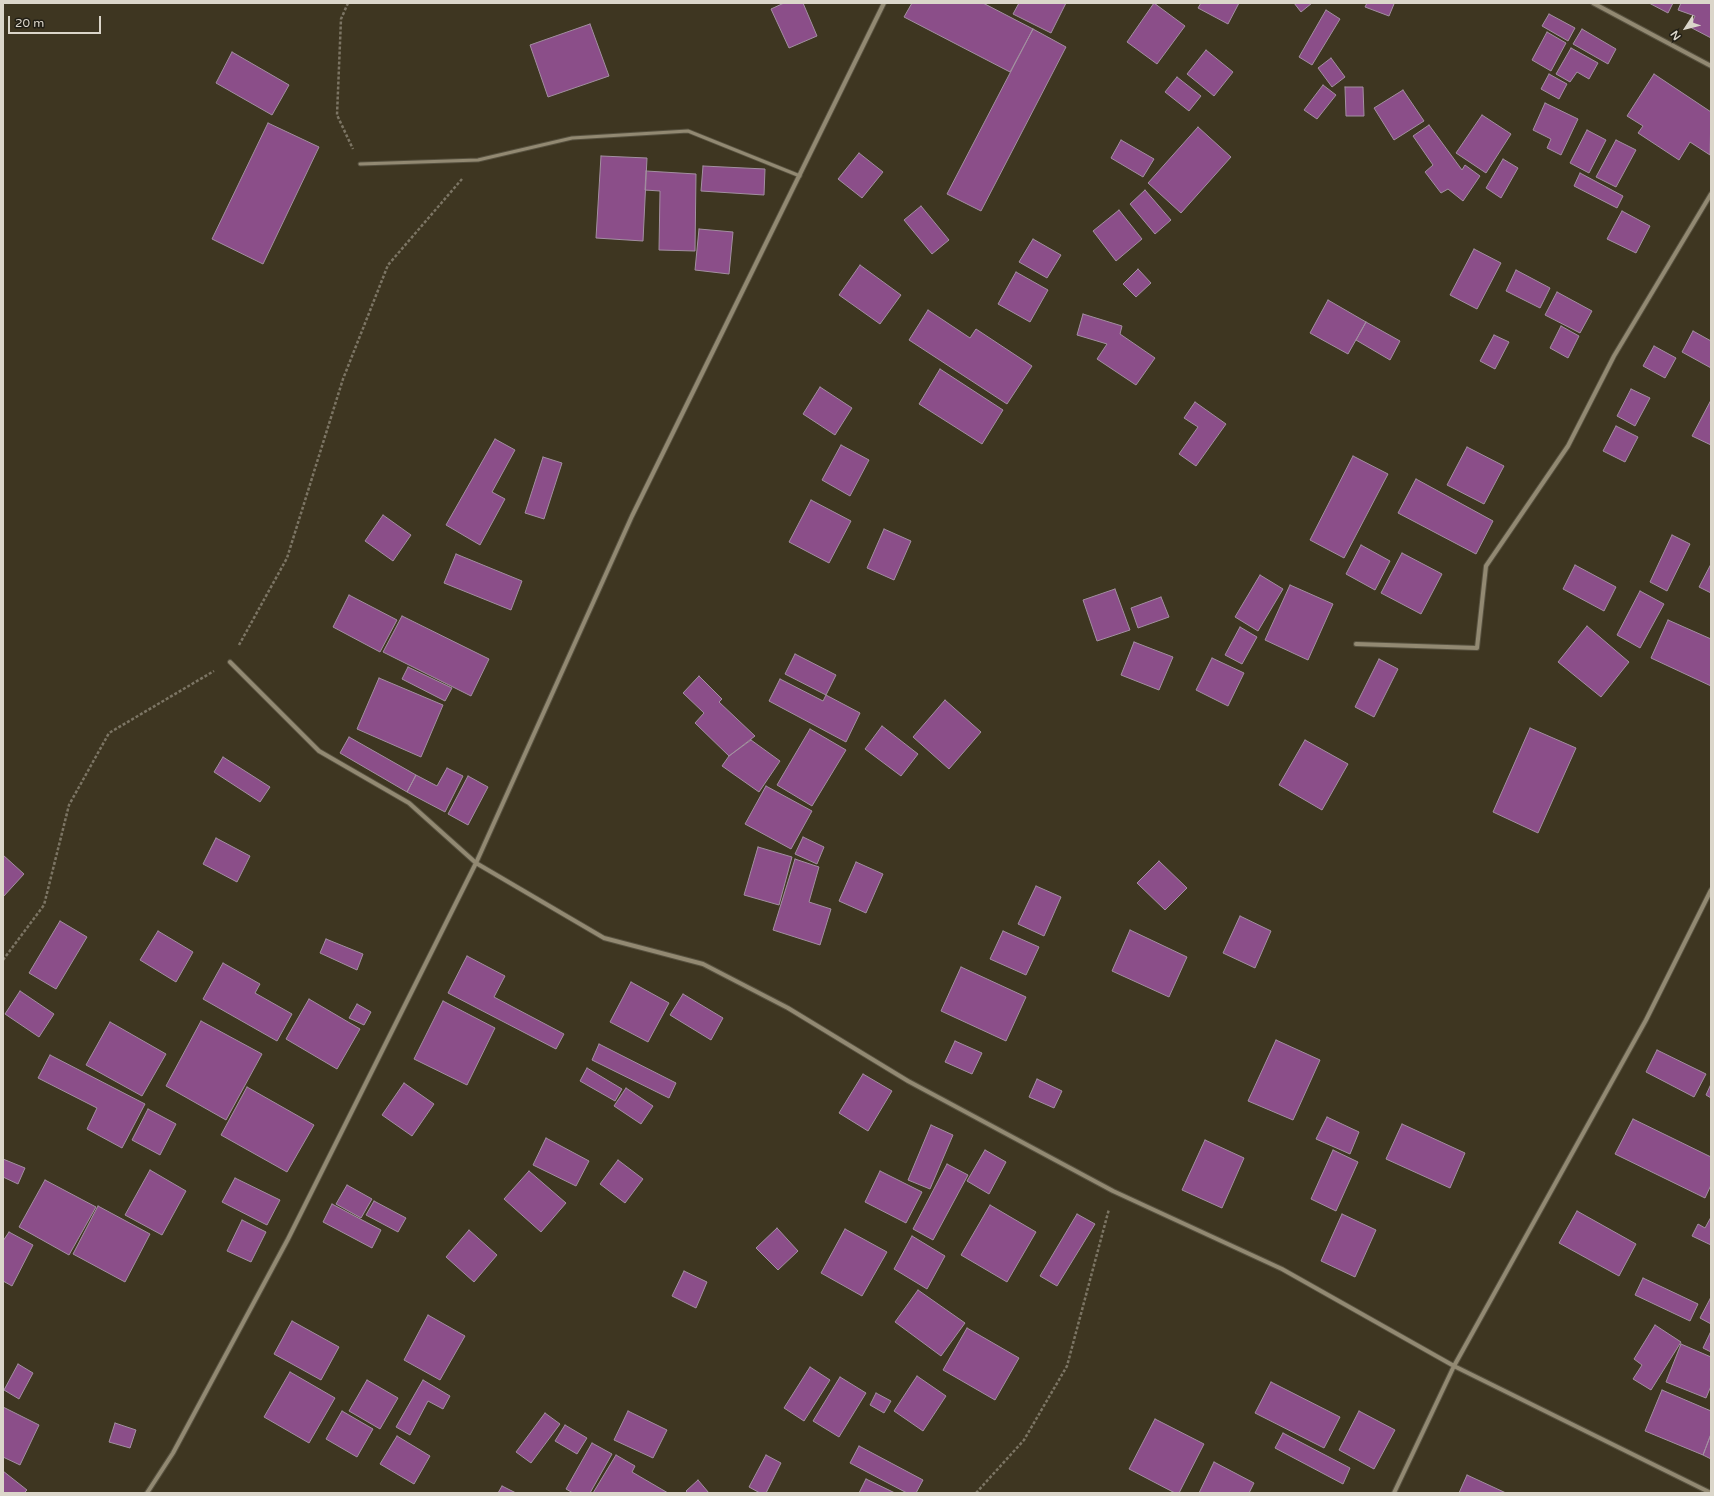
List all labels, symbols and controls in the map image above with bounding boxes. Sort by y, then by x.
scale bar [10,8,103,34]
north arrow [1666,8,1706,48]
text: 20 m [15,16,44,30]
text: N [1668,28,1684,43]

